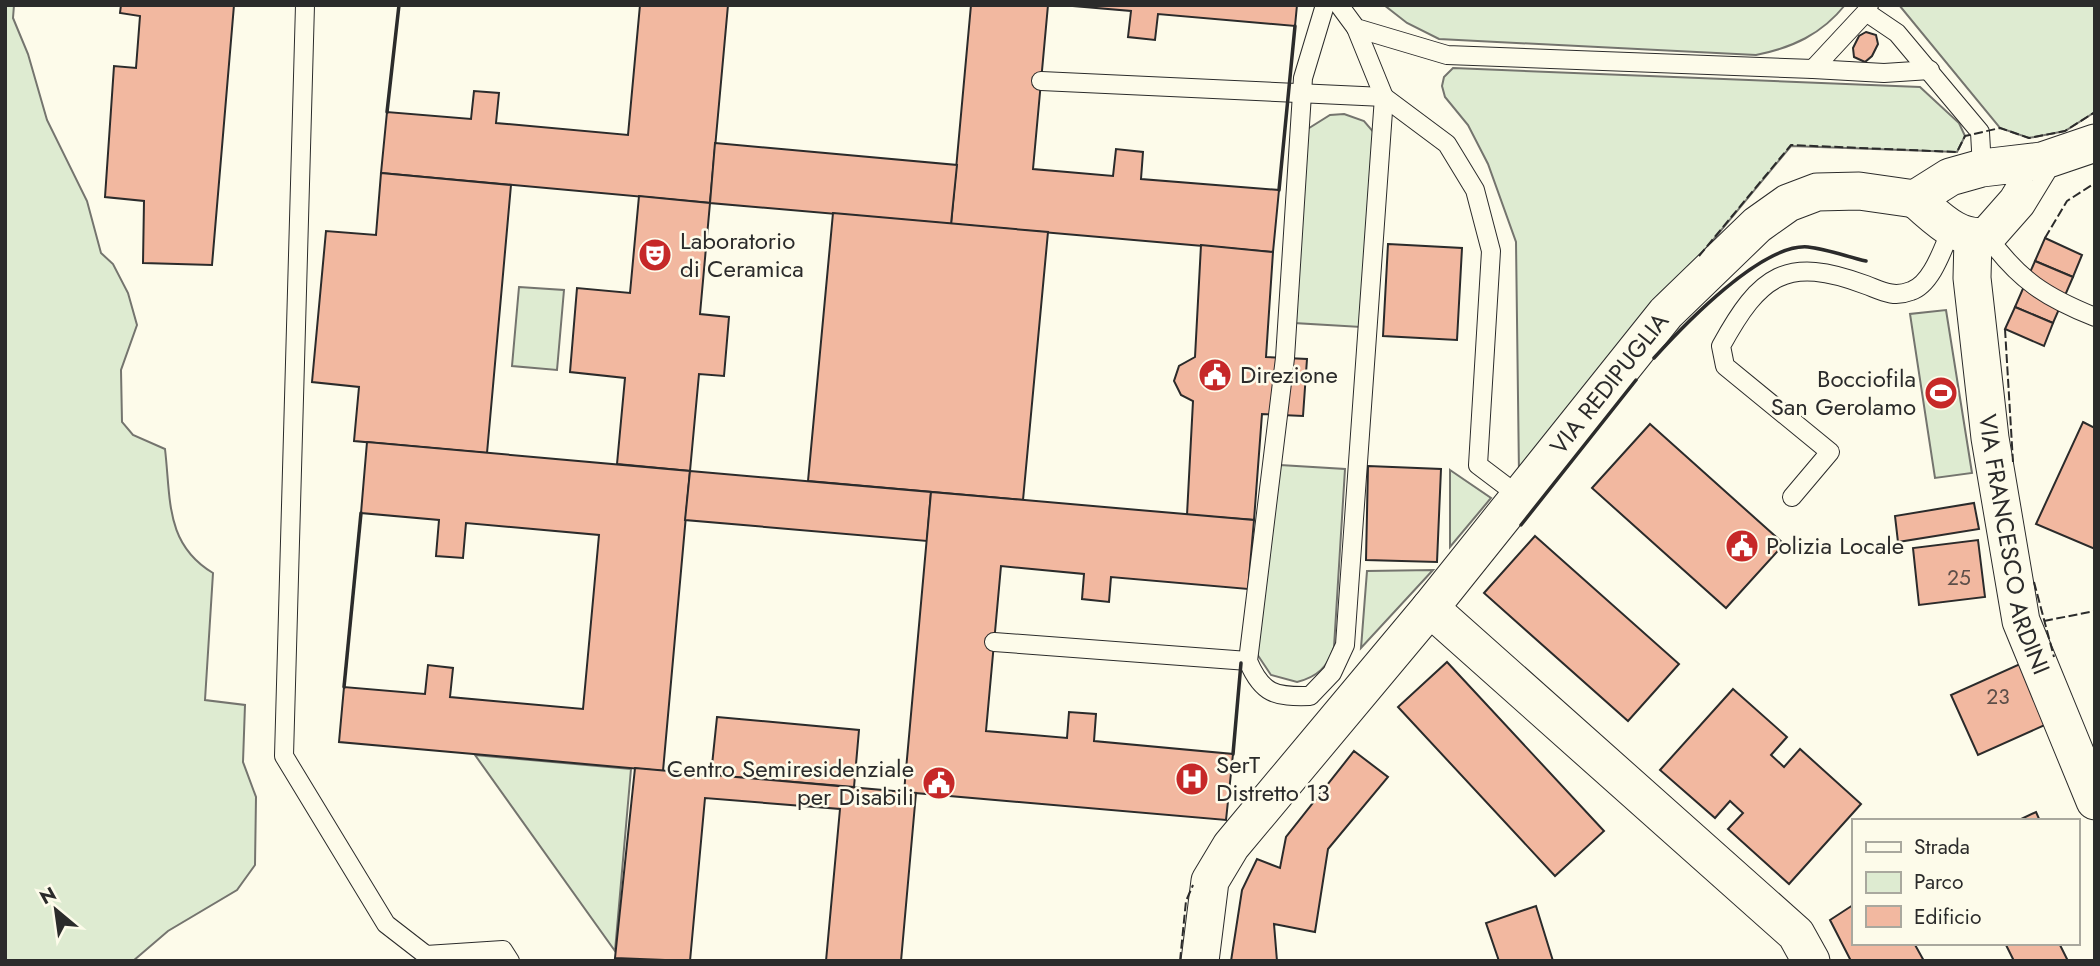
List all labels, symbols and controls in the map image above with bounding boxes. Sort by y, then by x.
place label: Laboratorio di Ceramica [680,223,804,286]
theatre icon: Laboratorio di Ceramica [636,236,674,274]
street label: VIA REDIPUGLIA [1541,305,1677,462]
public building icon: Direzione [1196,356,1234,394]
place label: Direzione [1240,357,1338,392]
place label: Bocciofila San Gerolamo [1771,361,1916,424]
sports icon: Bocciofila San Gerolamo [1922,374,1960,412]
street label: VIA FRANCESCO ARDINI [1970,412,2059,680]
public building icon: Polizia Locale [1723,527,1761,565]
place label: Polizia Locale [1766,528,1904,563]
house number: 25 [1947,563,1971,593]
house number: 23 [1986,682,2010,712]
place label: SerT Distretto 13 [1216,747,1330,810]
place label: Centro Semiresidenziale per Disabili [667,751,914,814]
hospital icon: SerT Distretto 13 [1173,760,1211,798]
public building icon: Centro Semiresidenziale per Disabili [920,764,958,802]
legend [1852,819,2079,945]
text: Strada [1914,832,1970,862]
text: Parco [1914,867,1963,897]
north arrow [21,875,91,945]
text: N [35,880,61,911]
text: Edificio [1914,902,1981,932]

